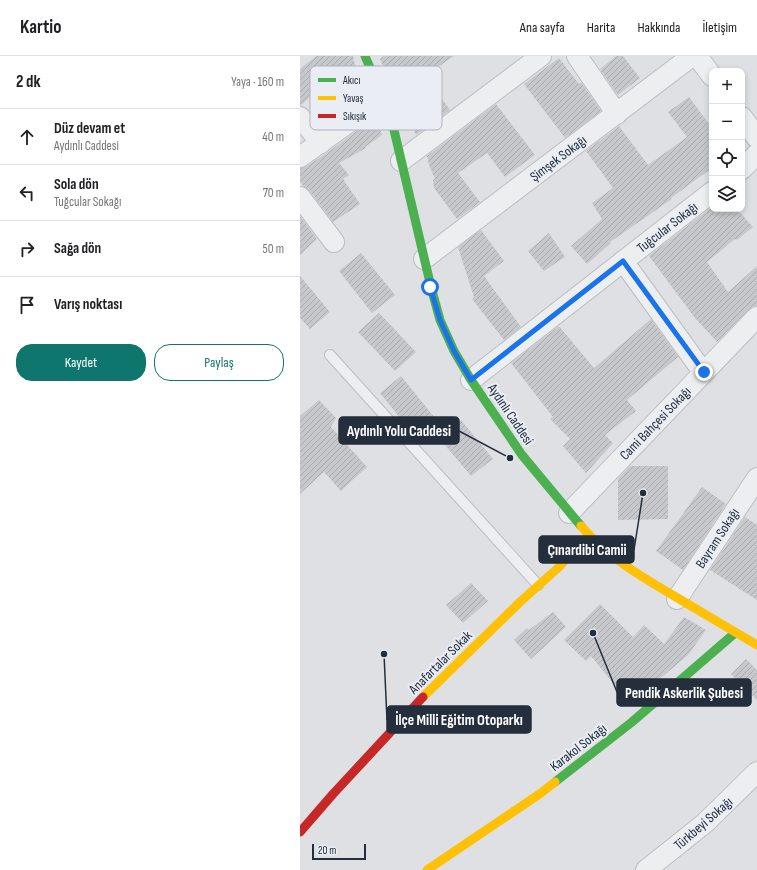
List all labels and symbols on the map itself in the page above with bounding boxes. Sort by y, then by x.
legend [310,66,442,130]
text: Akıcı [342,74,360,87]
text: Yavaş [343,92,364,105]
text: Sıkışık [343,110,367,123]
street label: Şimşek Sokağı [527,132,590,185]
street label: Tuğcular Sokağı [634,198,701,256]
route start [421,278,439,296]
route end [695,363,713,381]
street label: Aydınlı Caddesi [483,380,537,448]
street label: Cami Bahçesi Sokağı [616,383,695,463]
callout: Aydınlı Yolu Caddesi [339,417,459,444]
text: Aydınlı Yolu Caddesi [346,422,451,441]
street label: Bayram Sokağı [692,505,743,571]
callout: Çınardibi Camii [539,536,634,563]
text: Çınardibi Camii [547,541,627,560]
street label: Anafartalar Sokak [404,627,476,698]
callout: Pendik Askerlik Şubesi [617,679,751,706]
text: Pendik Askerlik Şubesi [625,684,743,703]
callout: İlçe Milli Eğitim Otoparkı [387,706,531,733]
text: İlçe Milli Eğitim Otoparkı [395,711,523,730]
street label: Karakol Sokağı [547,720,610,775]
street label: Türkbeyi Sokağı [671,793,736,853]
scale bar [312,842,366,861]

